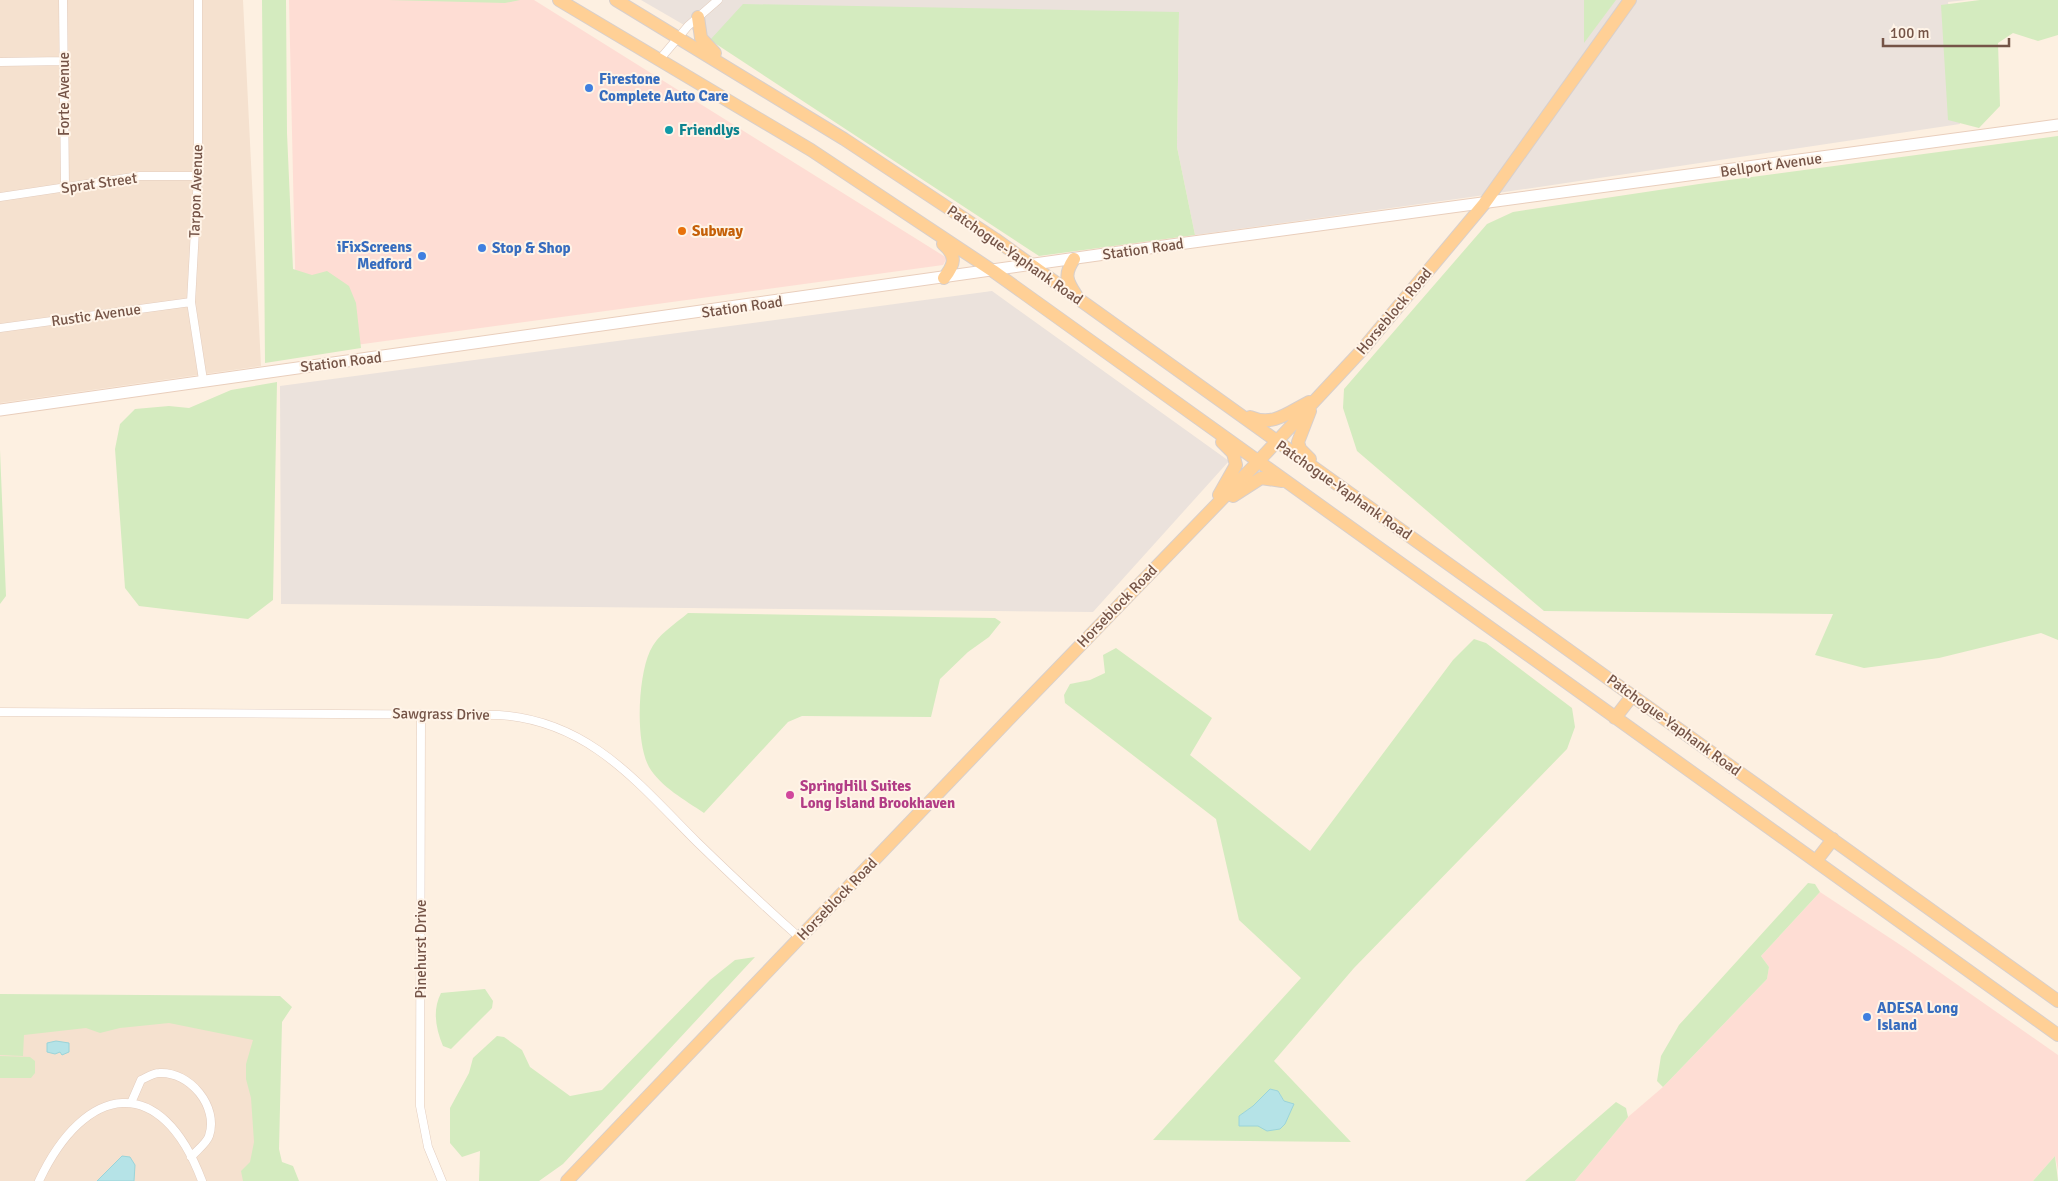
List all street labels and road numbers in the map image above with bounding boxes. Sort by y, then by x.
street label: Forte Avenue [55,52,73,136]
street label: Tarpon Avenue [185,144,207,238]
street label: Bellport Avenue [1719,149,1823,181]
street label: Sprat Street [60,169,138,197]
street label: Patchogue-Yaphank Road [944,201,1086,309]
street label: Station Road [1101,234,1185,264]
street label: Horseblock Road [1353,264,1435,358]
street label: Station Road [700,292,784,322]
street label: Rustic Avenue [50,300,142,330]
street label: Station Road [299,348,383,376]
street label: Patchogue-Yaphank Road [1273,436,1415,544]
street label: Horseblock Road [1073,561,1161,651]
street label: Patchogue-Yaphank Road [1603,670,1745,780]
street label: Sawgrass Drive [392,704,490,724]
street label: Horseblock Road [793,854,881,944]
street label: Pinehurst Drive [412,900,430,998]

